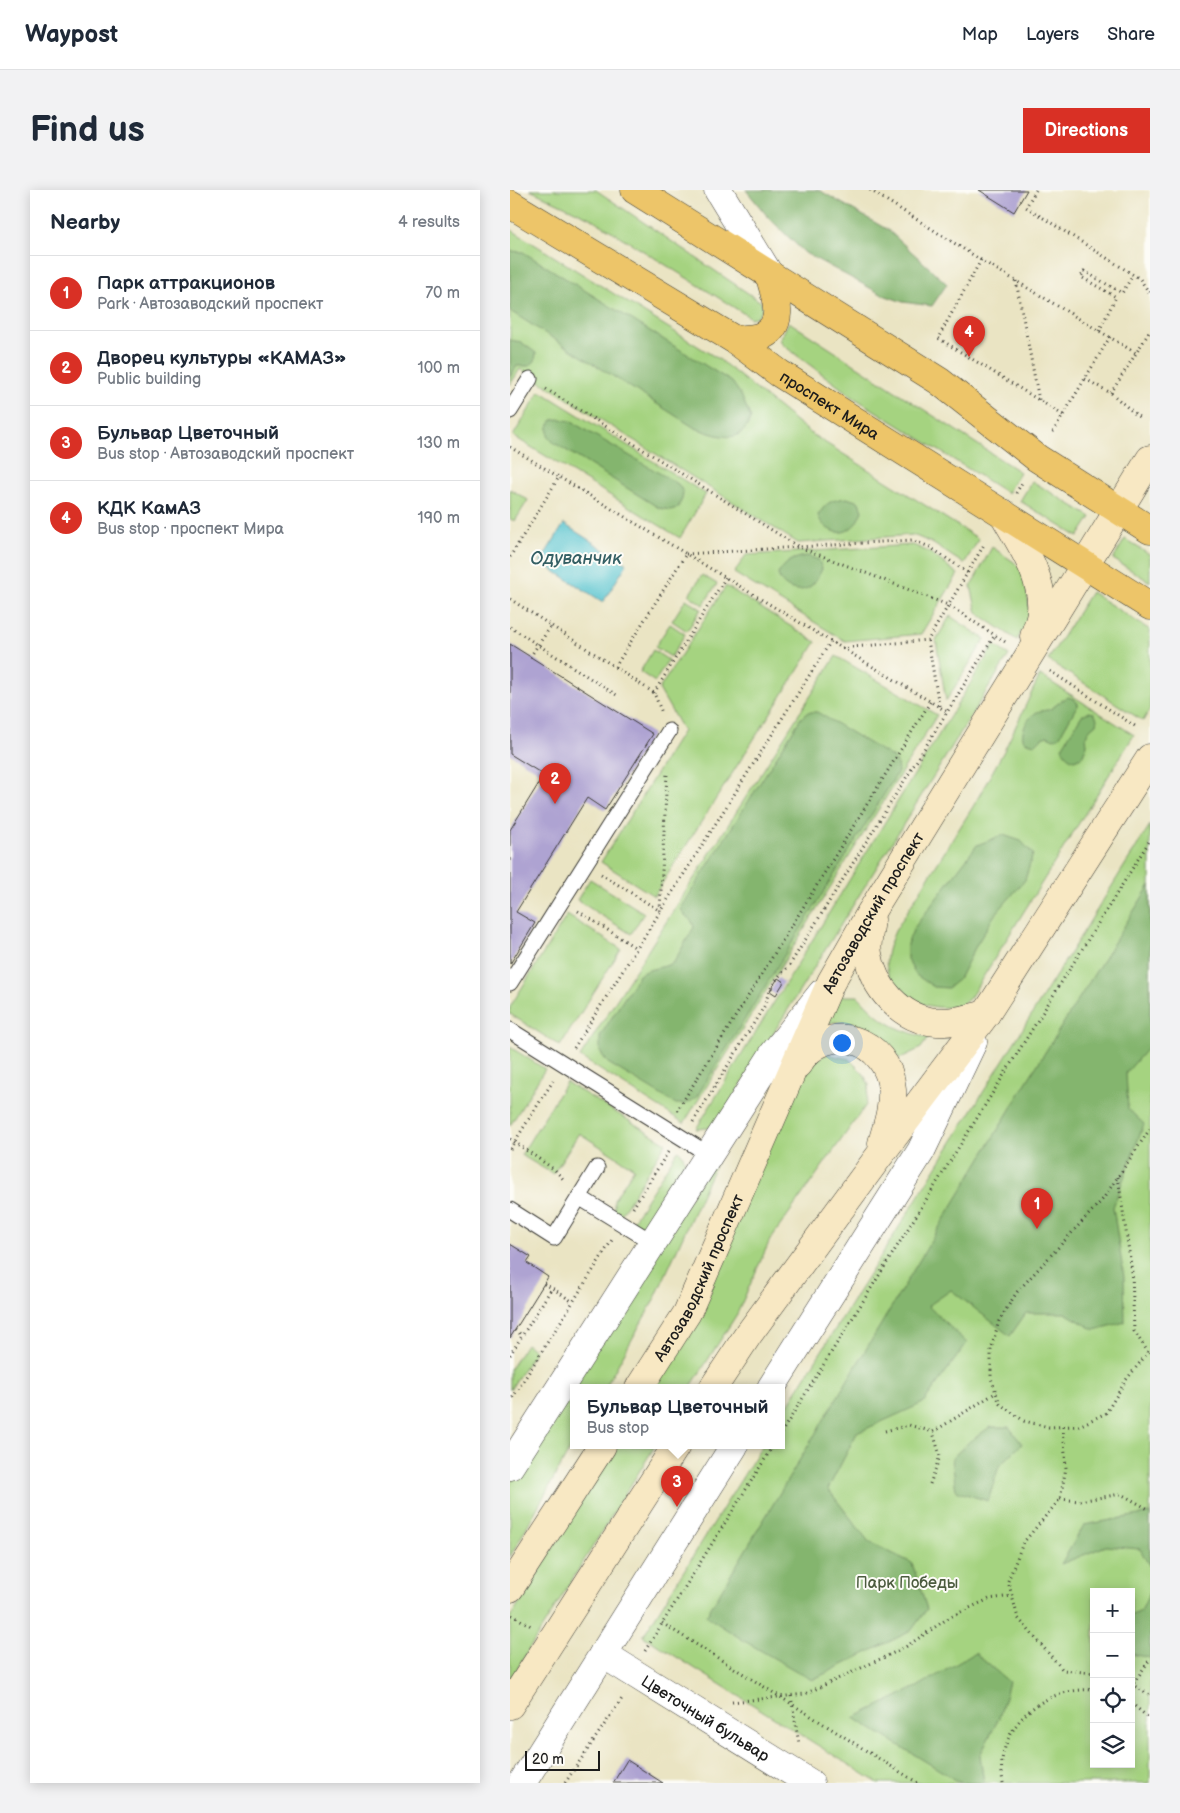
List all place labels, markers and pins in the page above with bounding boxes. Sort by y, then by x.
pin: 4 [953,316,985,357]
pin: 2 [539,763,571,804]
pin: 1 [1021,1188,1053,1229]
pin: 3 [661,1466,693,1507]

